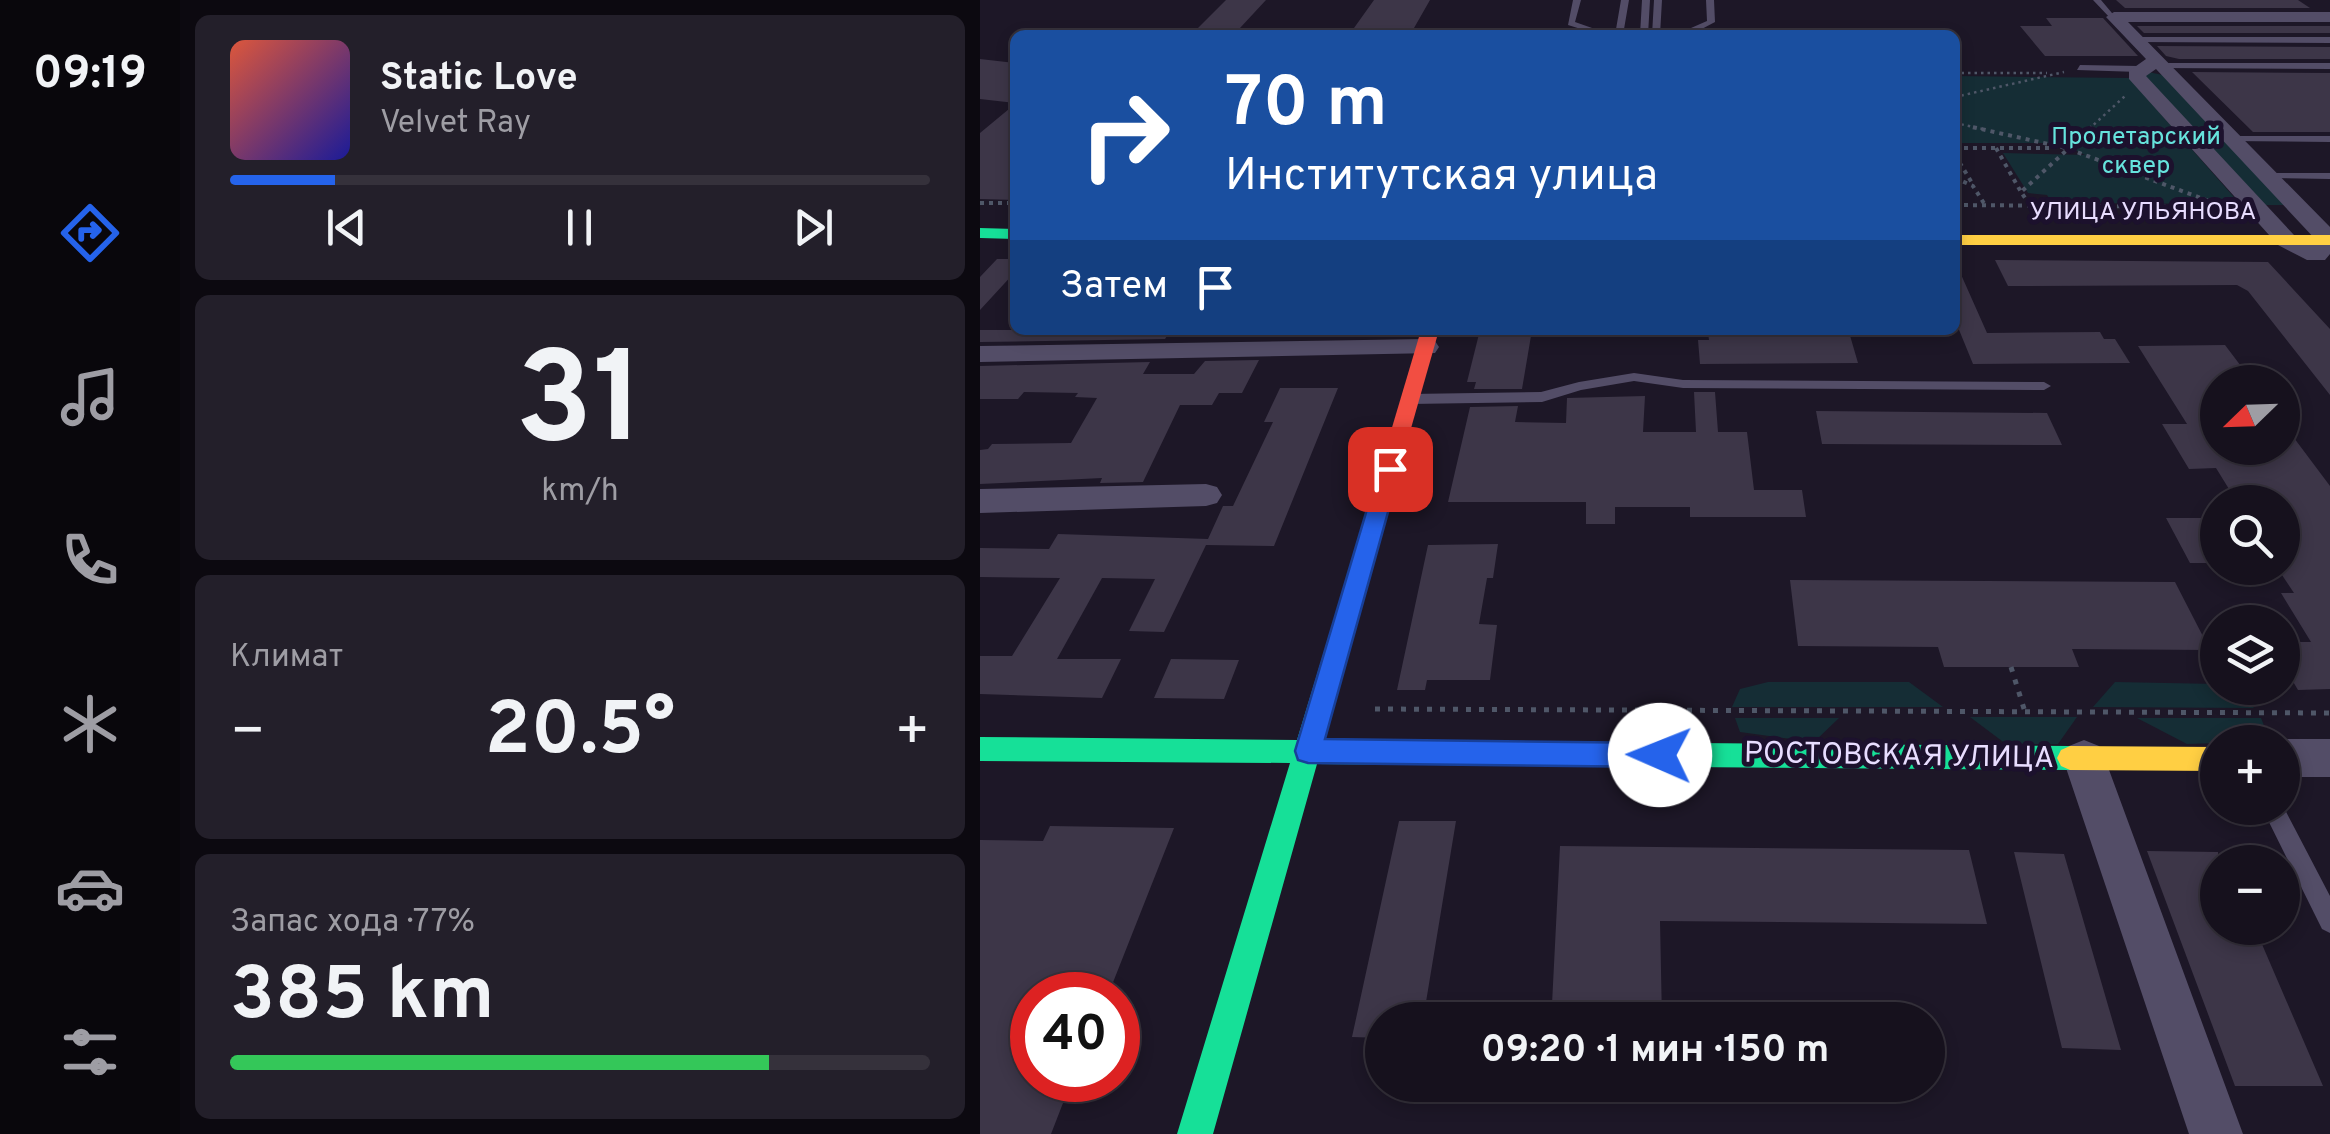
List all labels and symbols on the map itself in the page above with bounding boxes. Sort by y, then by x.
park label: Пролетарский сквер [2051,122,2221,183]
street label: УЛИЦА УЛЬЯНОВА [2030,197,2256,229]
north arrow [2200,365,2300,465]
pin [1348,427,1433,512]
position arrow [1608,703,1712,807]
street label: РОСТОВСКАЯ УЛИЦА [1744,736,2054,778]
speed limit sign: 40 [1010,972,1140,1102]

